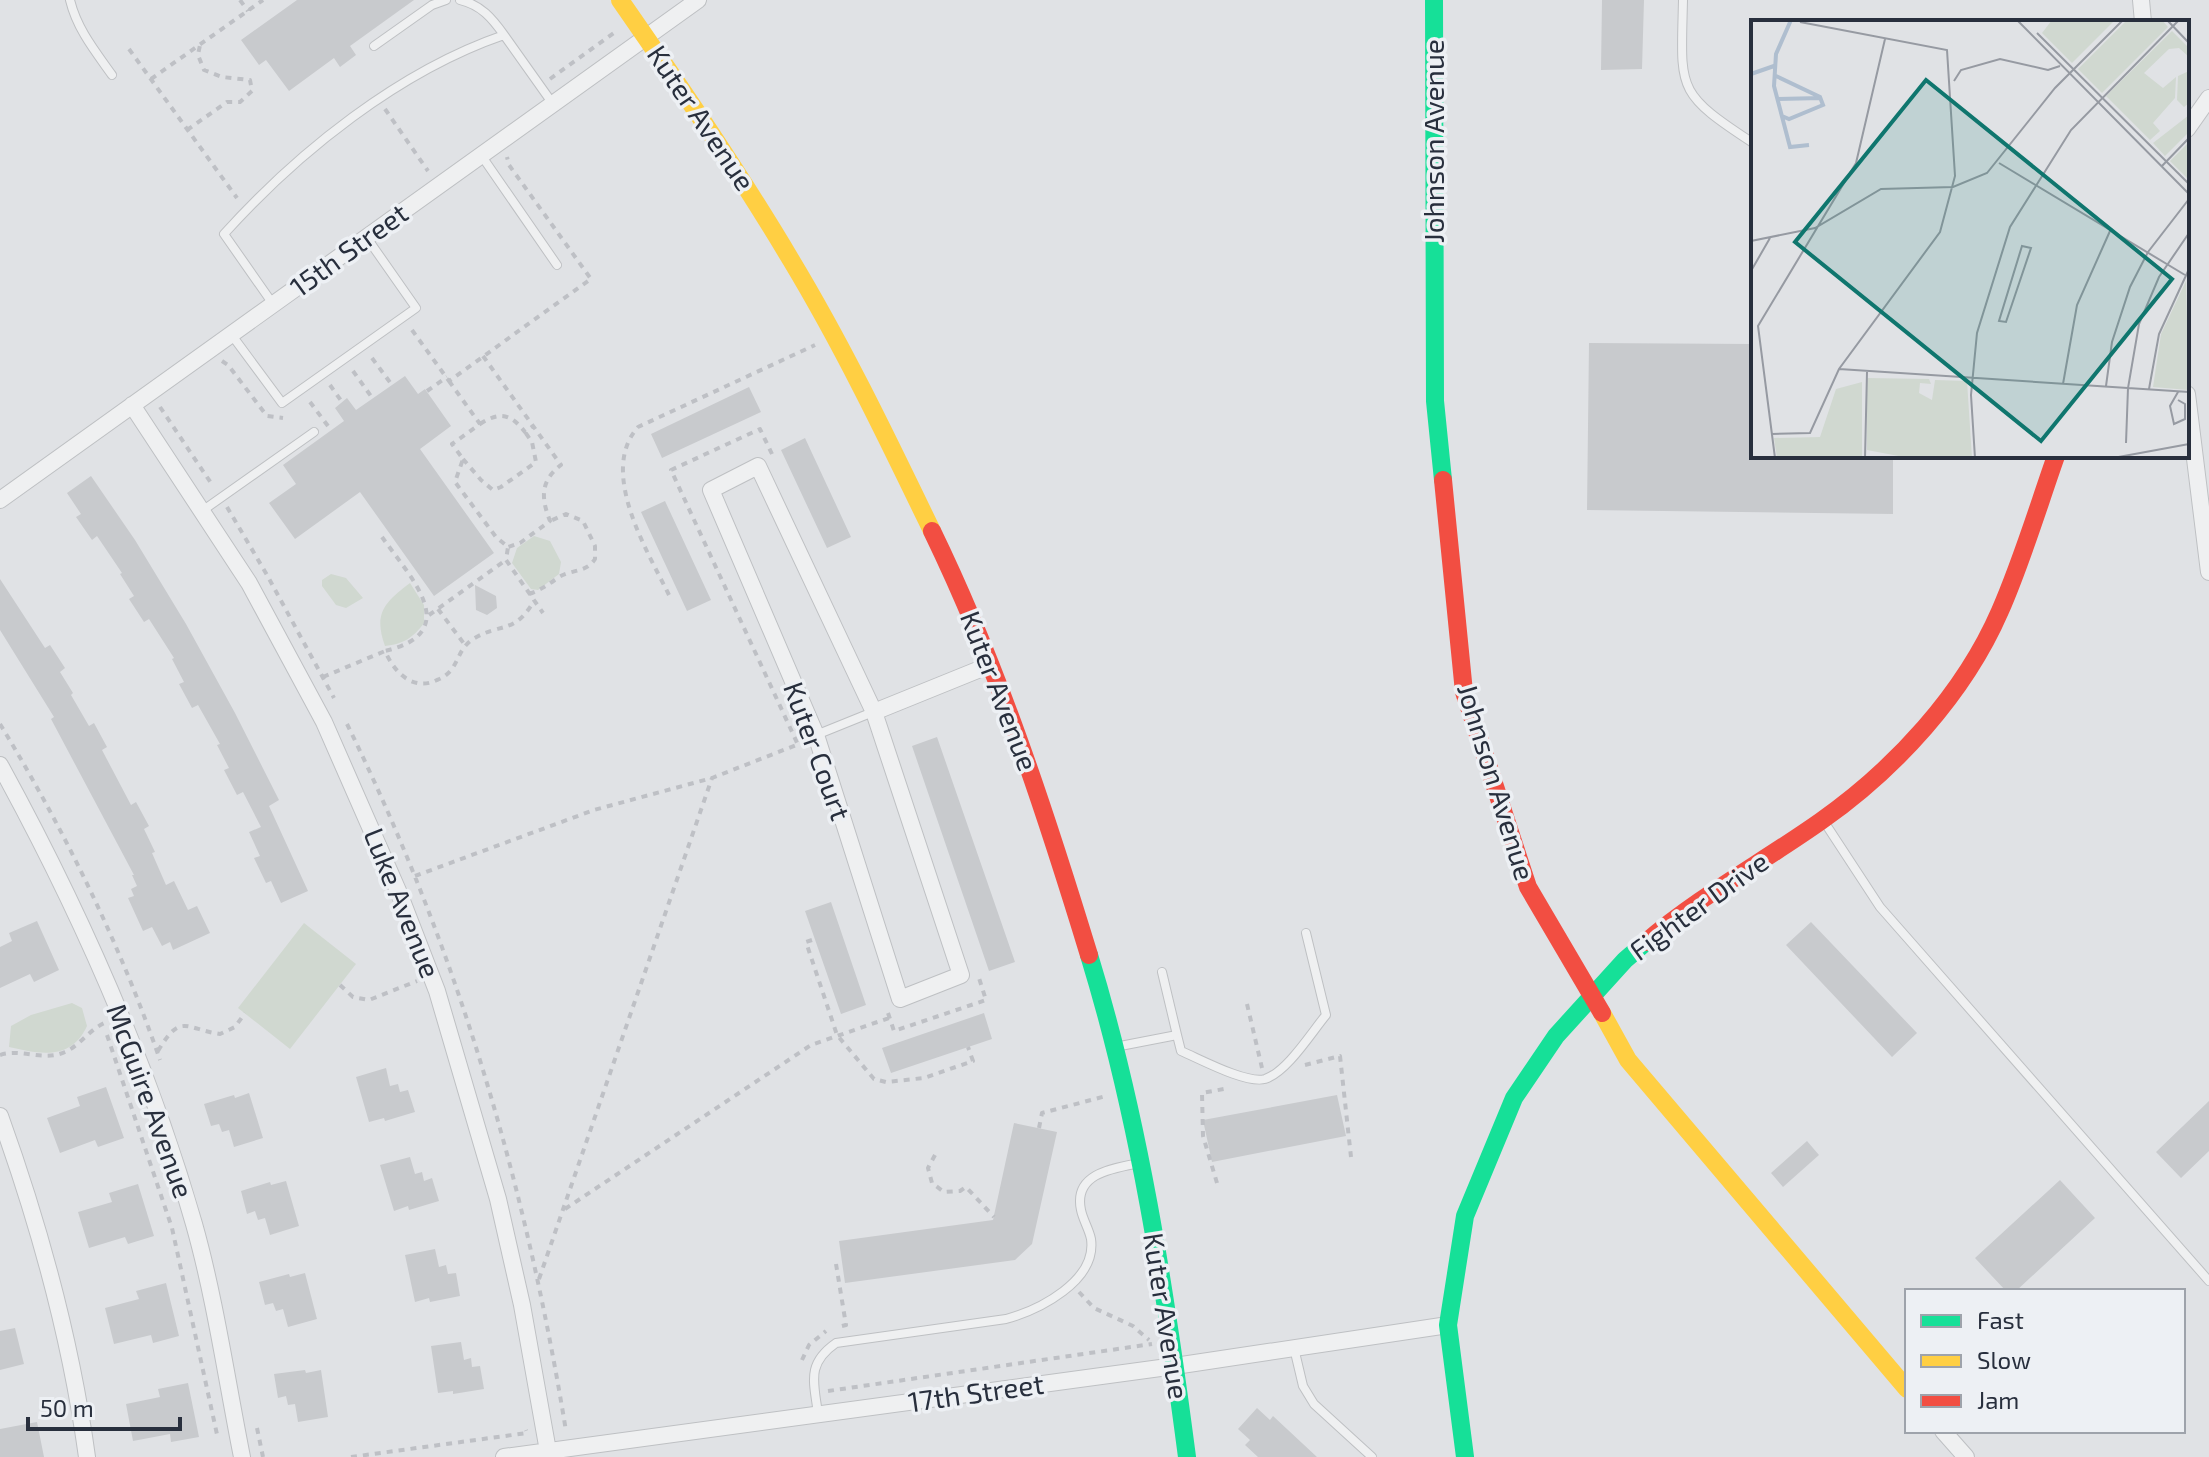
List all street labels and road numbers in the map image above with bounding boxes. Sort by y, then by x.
street label: Kuter Avenue [641,38,763,197]
street label: Johnson Avenue [1416,39,1450,243]
street label: 15th Street [283,195,414,303]
street label: Kuter Avenue [954,606,1046,775]
street label: Kuter Court [777,677,859,824]
street label: Johnson Avenue [1451,679,1543,884]
street label: Luke Avenue [357,823,448,983]
street label: Fighter Drive [1622,844,1774,967]
street label: McGuire Avenue [100,999,202,1202]
street label: Kuter Avenue [1137,1230,1197,1402]
street label: 17th Street [906,1366,1046,1418]

